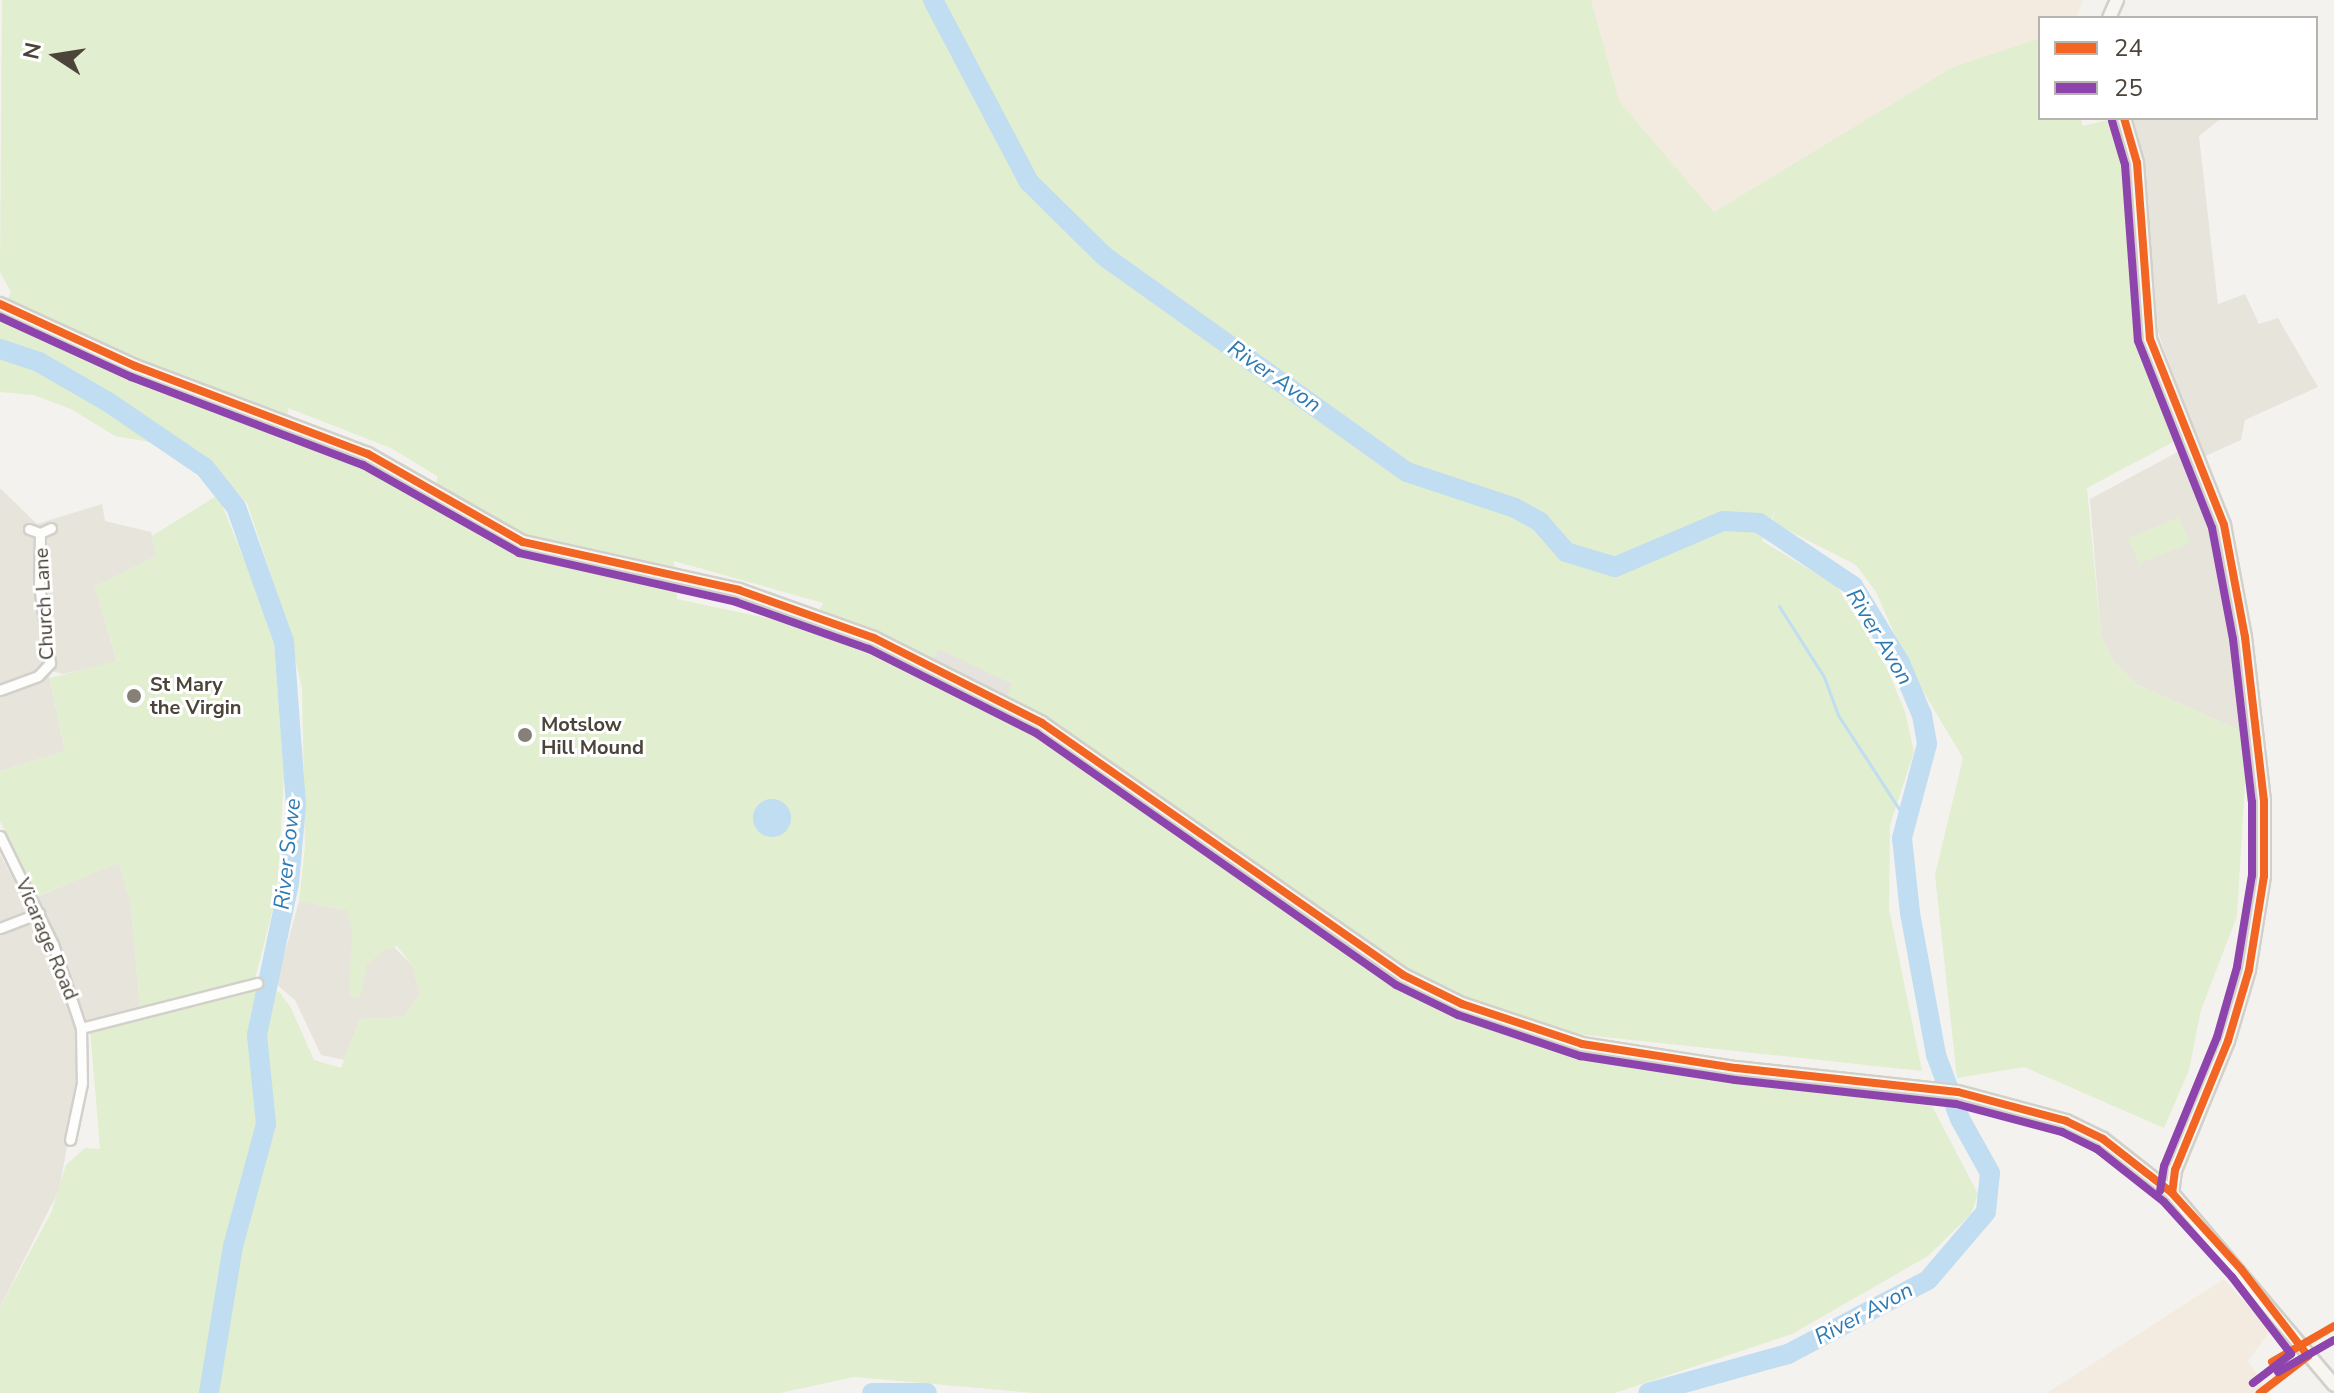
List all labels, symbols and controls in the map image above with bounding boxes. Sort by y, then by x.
north arrow [16,16,96,96]
legend [2038,16,2318,120]
text: 24 [2114,32,2143,64]
text: N [16,40,49,62]
text: 25 [2114,72,2143,104]
water label: River Avon [1222,335,1326,419]
street label: Church Lane [29,547,59,661]
water label: River Avon [1840,584,1918,690]
place label: St Mary the Virgin [150,672,242,719]
marker: St Mary the Virgin [125,687,143,705]
place label: Motslow Hill Mound [541,712,644,759]
marker: Motslow Hill Mound [516,726,534,744]
water label: River Sowe [269,797,307,911]
street label: Vicarage Road [11,875,83,1003]
water label: River Avon [1810,1277,1918,1351]

